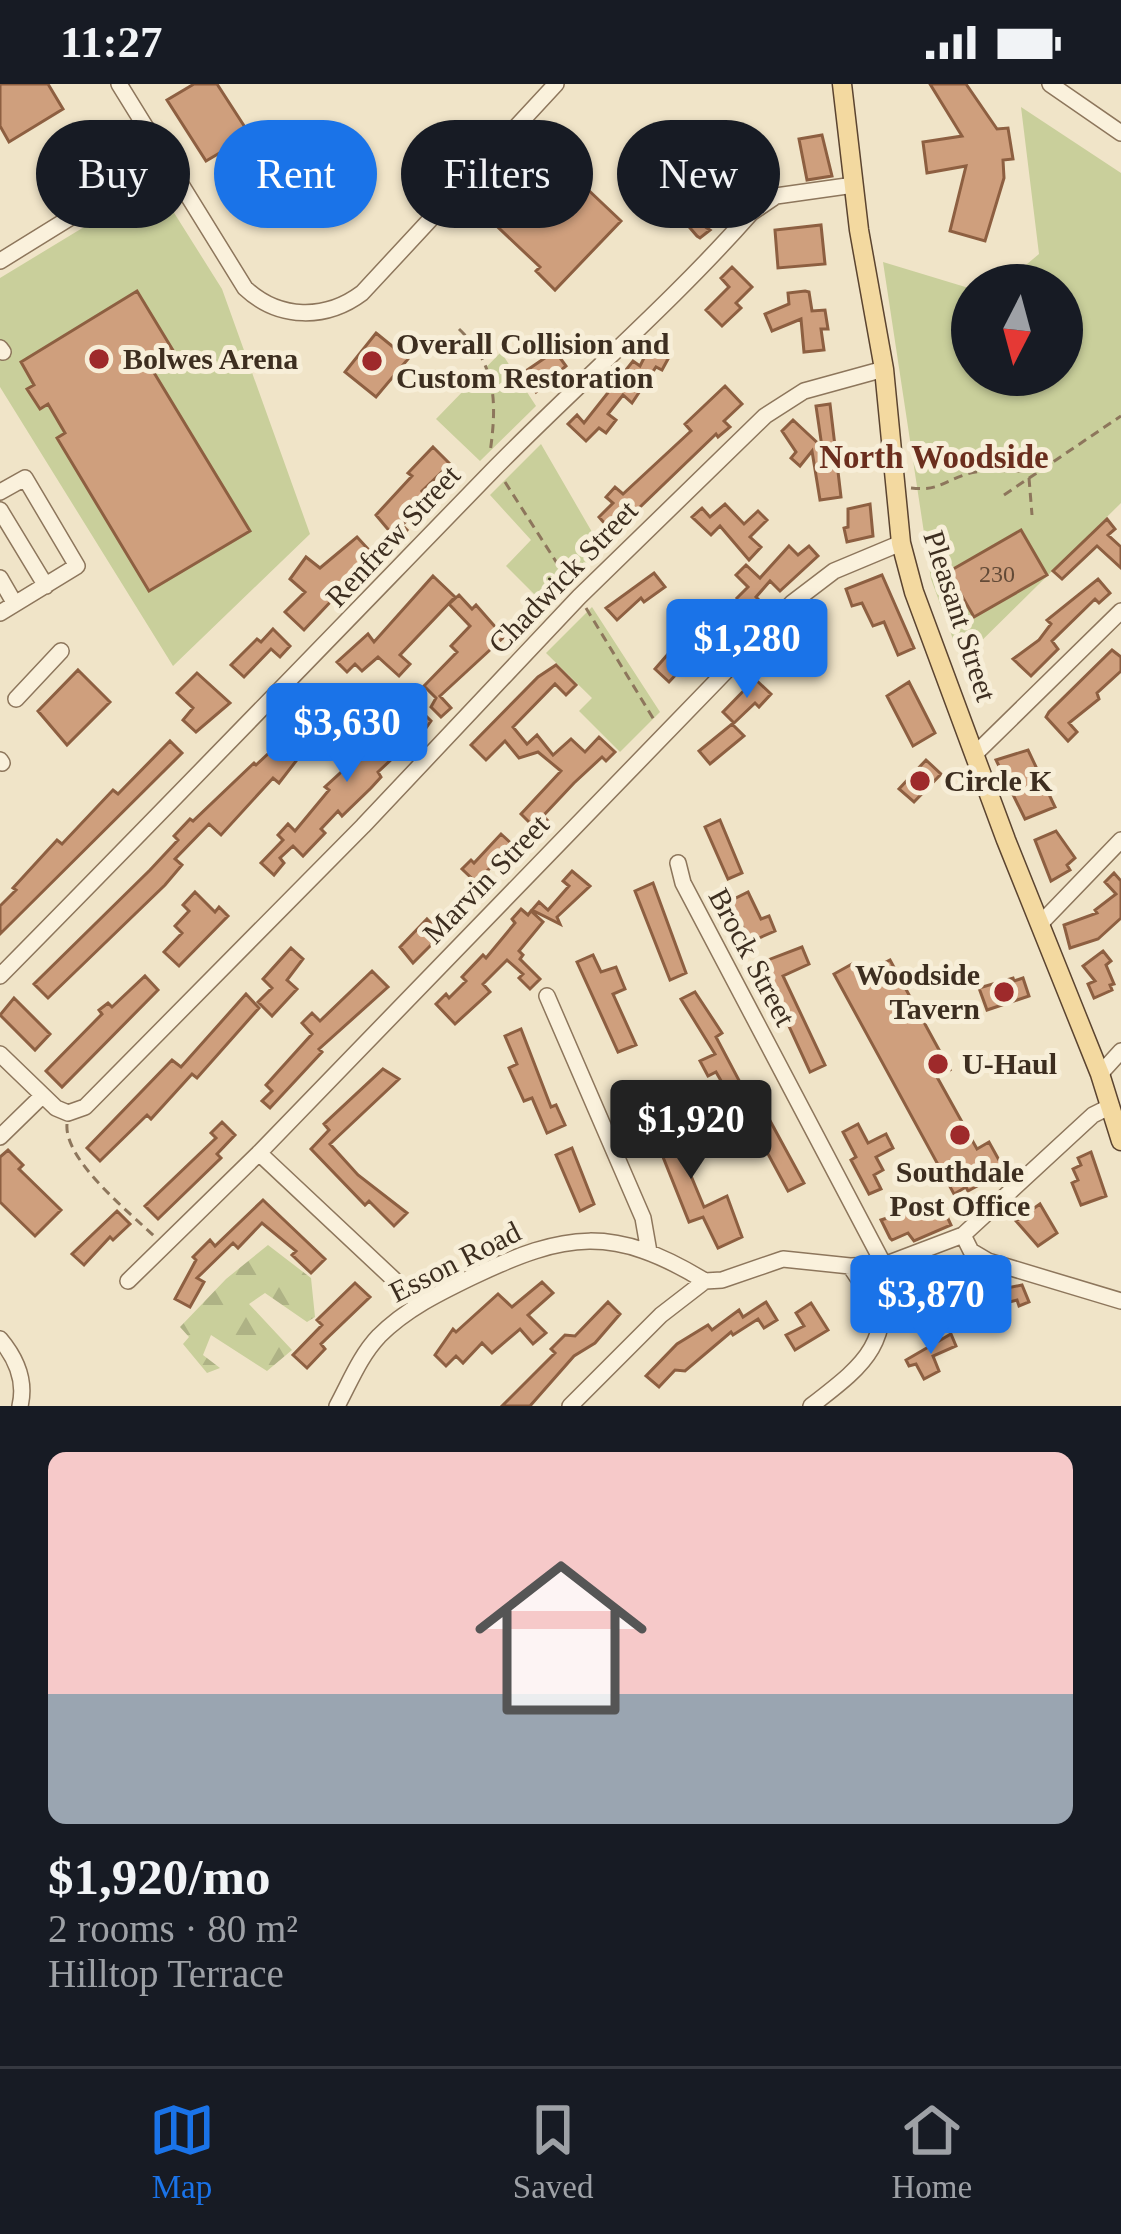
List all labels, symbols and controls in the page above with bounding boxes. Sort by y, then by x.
text: 11:27 [60,17,163,67]
chip: Buy [36,120,190,228]
chip: Rent [214,120,377,228]
chip: Filters [401,120,593,228]
chip: New [617,120,780,228]
north arrow [951,264,1083,396]
map controls [951,264,1083,396]
place label: Overall Collision and Custom Restoration [396,327,670,394]
place label: Bolwes Arena [123,342,298,375]
marker: Bolwes Arena [86,346,112,372]
marker: Overall Collision and Custom Restoration [359,348,385,374]
district label: North Woodside [819,439,1049,475]
street label: Renfrew Street [319,458,467,613]
street label: Chadwick Street [482,493,644,660]
street label: Pleasant Street [917,526,1004,706]
house number: 230 [979,561,1015,587]
pin: $1,280 [649,599,845,701]
text: $1,280 [693,616,801,659]
pin: $3,630 [249,683,445,785]
text: $3,630 [293,700,401,743]
place label: Circle K [944,764,1053,797]
marker: Circle K [907,768,933,794]
street label: Marvin Street [416,807,556,950]
street label: Brock Street [702,882,803,1032]
place label: Woodside Tavern [855,958,980,1025]
marker: Woodside Tavern [991,979,1017,1005]
place label: U-Haul [962,1047,1057,1080]
marker: U-Haul [925,1051,951,1077]
pin: $1,920 [593,1080,789,1182]
text: $1,920 [637,1097,745,1140]
marker: Southdale Post Office [947,1122,973,1148]
place label: Southdale Post Office [890,1155,1030,1222]
street label: Esson Road [384,1215,526,1309]
pin: $3,870 [833,1255,1029,1357]
text: $3,870 [877,1272,985,1315]
icon: home [453,1530,669,1746]
text: $1,920/mo [48,1849,270,1905]
text: 2 rooms · 80 m² [48,1907,298,1950]
text: Hilltop Terrace [48,1952,284,1995]
tab: Map [149,2097,215,2206]
tab: Saved [513,2097,593,2206]
tab: Home [891,2097,972,2206]

